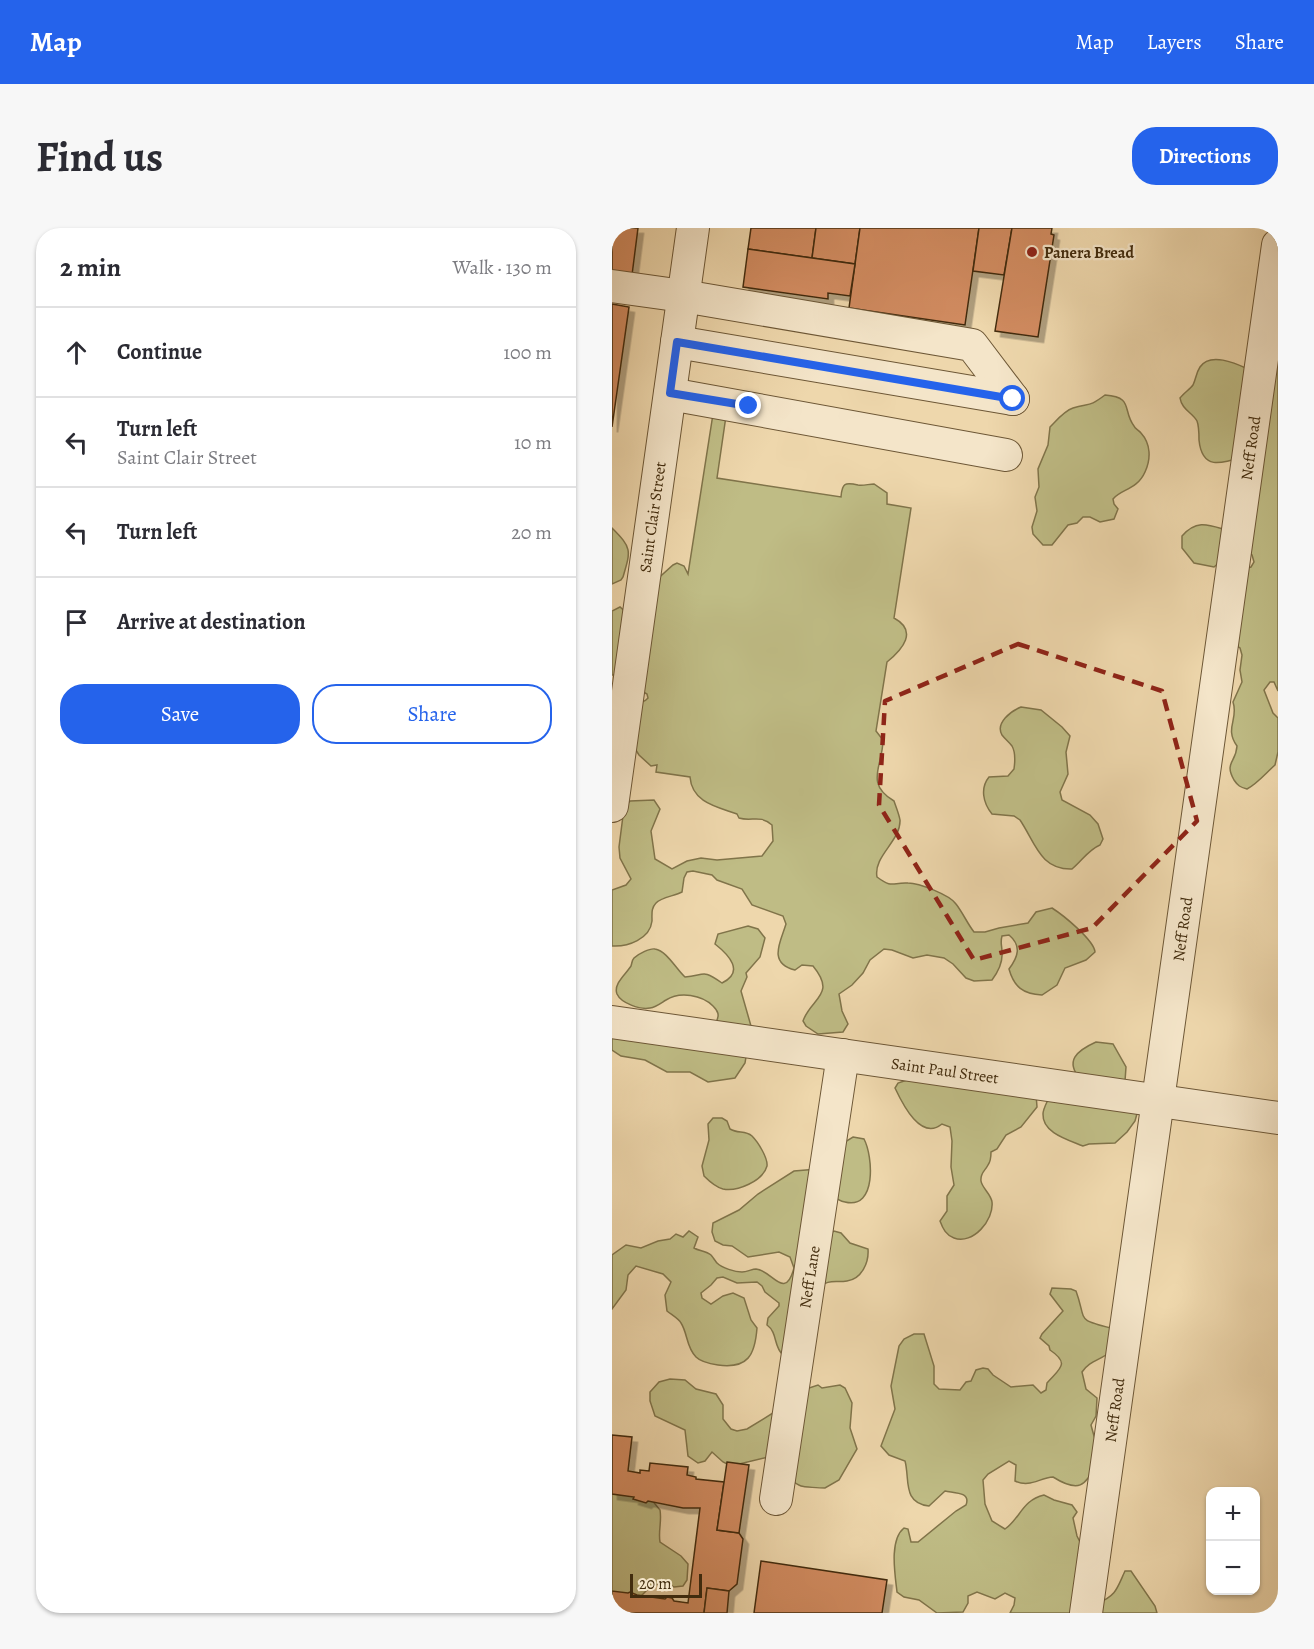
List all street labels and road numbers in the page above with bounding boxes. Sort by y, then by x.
street label: Neff Road [1236,414,1266,482]
street label: Saint Clair Street [634,460,672,574]
street label: Neff Road [1168,895,1198,963]
street label: Saint Paul Street [890,1053,1000,1089]
street label: Neff Lane [794,1244,826,1310]
street label: Neff Road [1100,1376,1130,1444]

